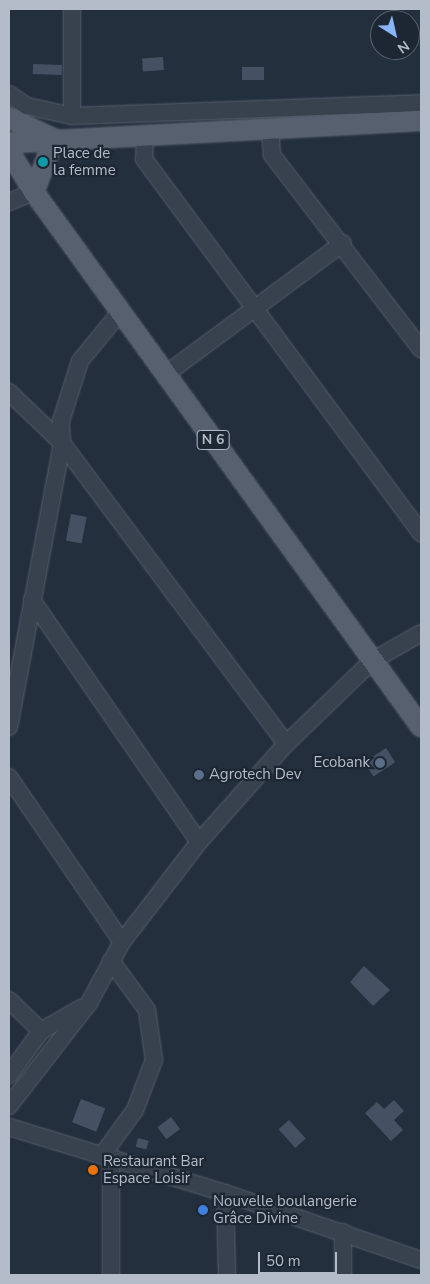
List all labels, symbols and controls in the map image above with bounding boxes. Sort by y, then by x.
north arrow [370,10,420,60]
text: N [394,36,413,58]
place label: Place de la femme [53,144,116,179]
marker: Place de la femme [37,156,49,168]
road number: N 6 [196,428,230,452]
place label: Ecobank [313,754,370,772]
marker: Ecobank [374,757,386,769]
place label: Agrotech Dev [209,766,301,784]
marker: Agrotech Dev [193,769,205,781]
place label: Restaurant Bar Espace Loisir [103,1152,204,1187]
marker: Restaurant Bar Espace Loisir [87,1164,99,1176]
place label: Nouvelle boulangerie Grâce Divine [213,1192,357,1227]
marker: Nouvelle boulangerie Grâce Divine [197,1204,209,1216]
scale bar [260,1242,339,1274]
text: 50 m [266,1251,301,1271]

